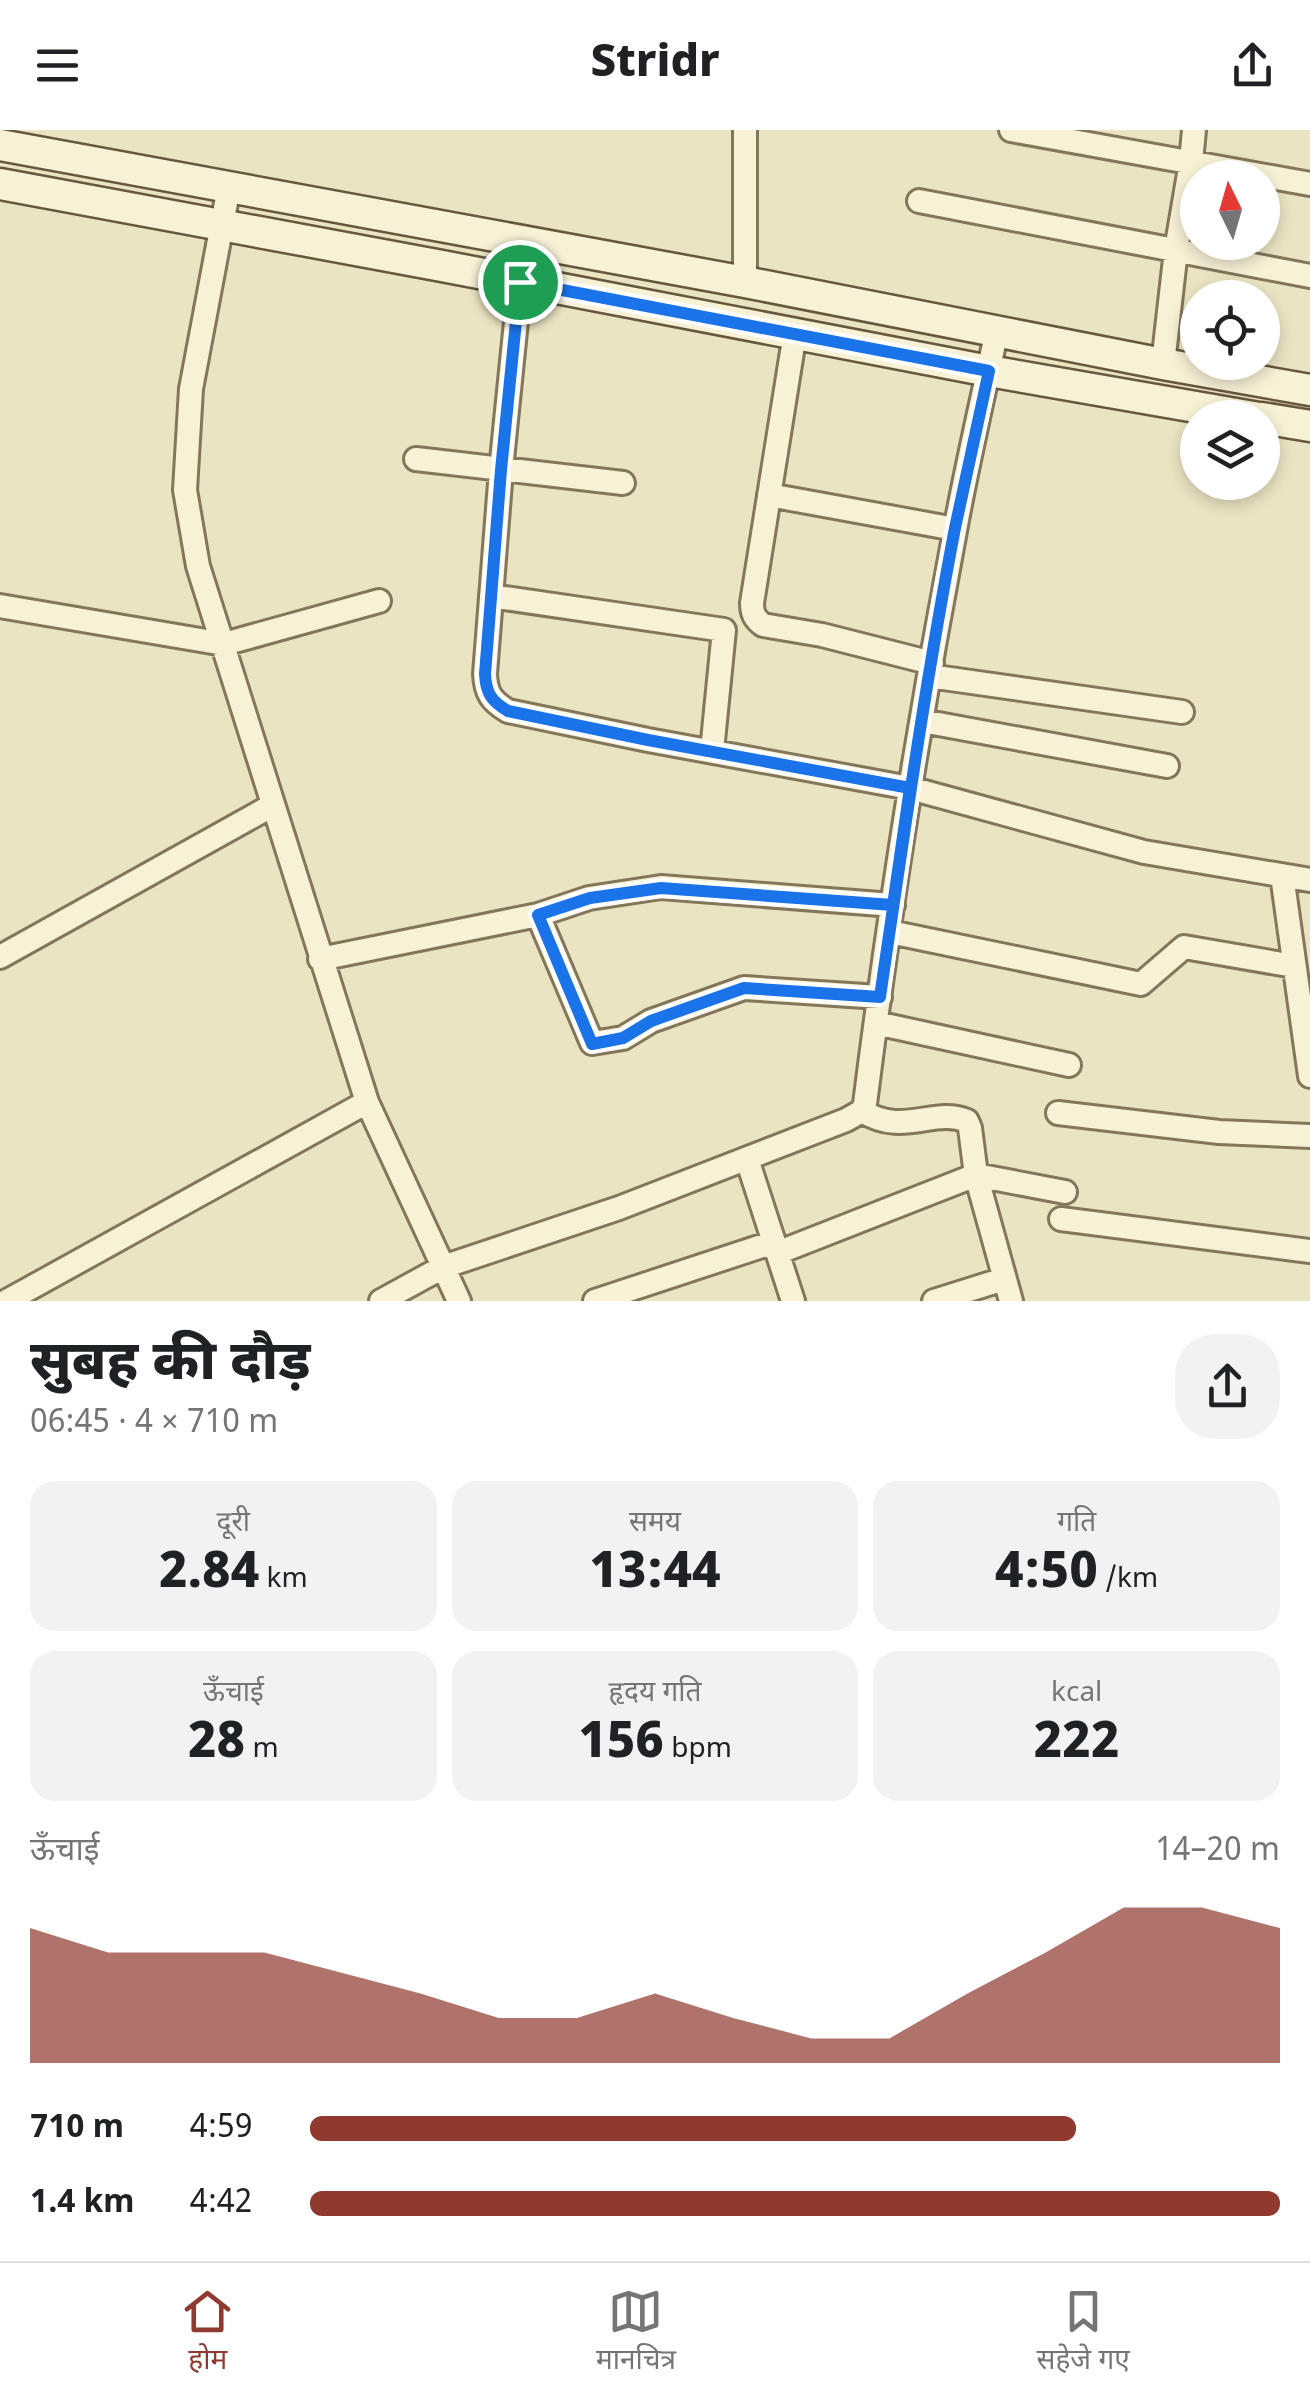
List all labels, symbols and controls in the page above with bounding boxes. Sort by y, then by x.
text: Stridr [590,36,720,94]
icon: menu [30,38,85,93]
icon: share [1225,38,1280,93]
north arrow [1180,160,1280,260]
map controls [1180,160,1280,500]
pin [478,240,563,325]
icon: arrive [493,255,548,310]
button: locate [1180,280,1280,380]
button: layers [1180,400,1280,500]
text: सुबह की दौड़ [30,1330,310,1401]
button: share [1175,1334,1280,1439]
text: 06:45 · 4 × 710 m [30,1403,278,1445]
text: दूरी [217,1506,250,1542]
text: समय [629,1506,681,1542]
text: गति [1057,1506,1096,1542]
text: 2.84 [159,1542,259,1607]
text: 13:44 [589,1542,721,1607]
text: 4:50 [995,1542,1098,1607]
text: km [259,1562,308,1598]
text: /km [1098,1562,1158,1598]
text: ऊँचाई [203,1676,264,1712]
text: हृदय गति [609,1676,701,1712]
text: kcal [1051,1676,1102,1712]
text: 28 [188,1712,245,1777]
text: 156 [578,1712,664,1777]
text: 222 [1034,1712,1120,1777]
text: m [245,1732,279,1768]
text: bpm [664,1732,732,1768]
text: ऊँचाई [30,1831,99,1873]
text: 14–20 m [1155,1831,1280,1873]
text: 710 m [30,2108,124,2150]
text: 4:59 [190,2108,252,2150]
text: 1.4 km [30,2183,135,2225]
text: 4:42 [190,2183,252,2225]
tab: होम [180,2284,235,2380]
tab: मानचित्र [596,2284,676,2380]
tab: सहेजे गए [1037,2284,1130,2380]

